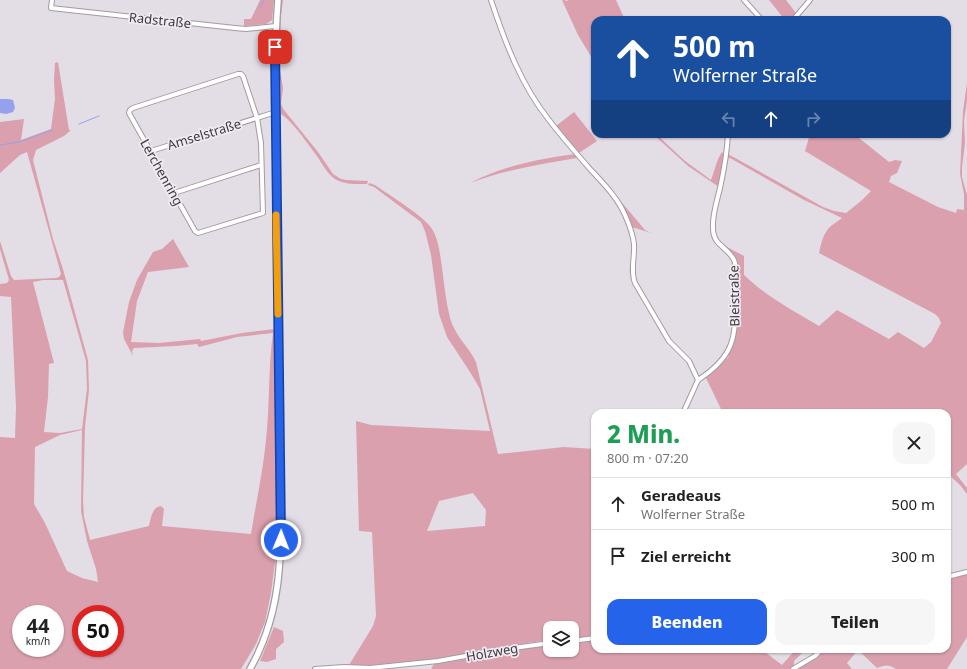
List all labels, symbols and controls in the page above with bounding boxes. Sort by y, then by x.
street label: Radstraße [128,8,192,32]
text: 500 m [673,27,756,65]
pin [258,30,292,64]
icon: ahead [607,32,659,84]
icon: arrive [264,36,286,58]
text: Wolferner Straße [673,63,817,87]
icon: left [718,108,740,130]
icon: ahead [760,108,782,130]
icon: right [802,108,824,130]
street label: Amselstraße [165,114,243,154]
street label: Lerchenring [136,135,188,209]
street label: Bleistraße [724,265,744,327]
text: 2 Min. [607,417,680,450]
button: close [893,422,935,464]
text: 800 m · 07:20 [607,449,688,467]
text: Geradeaus [641,485,721,505]
icon: ahead [607,493,629,515]
text: 500 m [891,494,935,514]
text: Wolferner Straße [641,505,745,523]
position arrow [260,519,302,561]
icon: arrive [607,545,629,567]
text: Ziel erreicht [641,546,731,566]
text: 300 m [891,546,935,566]
button: Beenden [607,599,767,645]
button: Teilen [775,599,935,645]
speed limit sign: 50 [72,605,124,657]
text: 44 [27,612,49,639]
map controls [543,621,579,657]
button: layers [543,621,579,657]
text: km/h [26,634,50,648]
street label: Holzweg [465,639,519,665]

